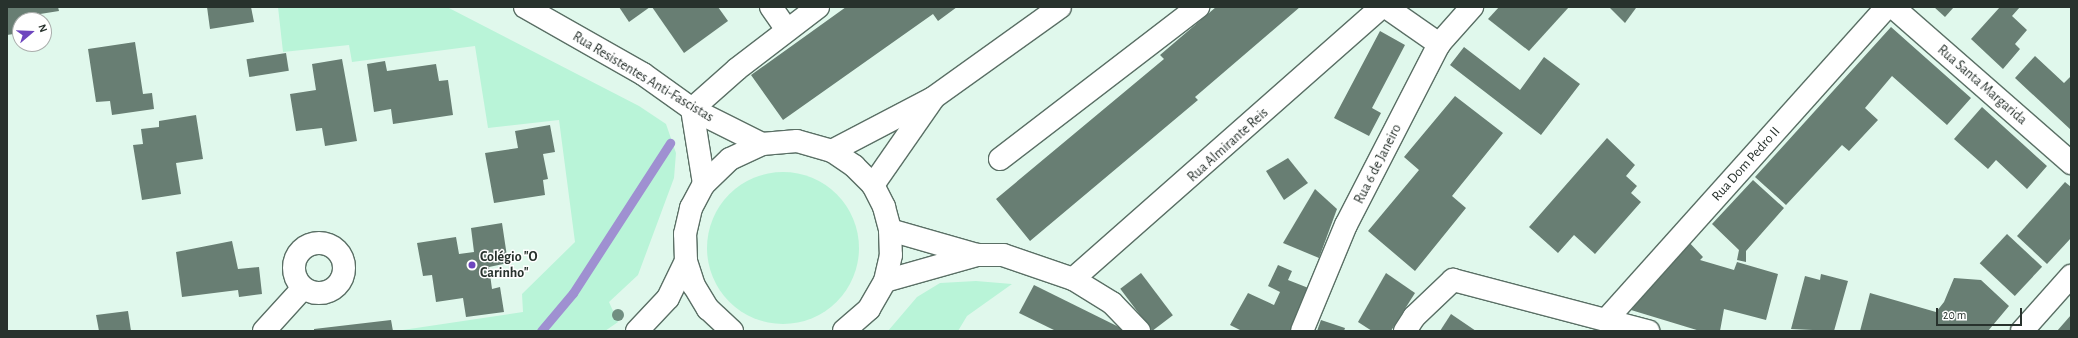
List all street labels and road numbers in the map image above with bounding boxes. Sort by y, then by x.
street label: Rua Resistentes Anti-Fascistas [570,28,716,126]
street label: Rua Santa Margarida [1934,42,2030,128]
street label: Rua Almirante Reis [1184,104,1272,186]
street label: Rua 6 de Janeiro [1351,121,1405,207]
street label: Rua Dom Pedro II [1708,123,1784,205]

